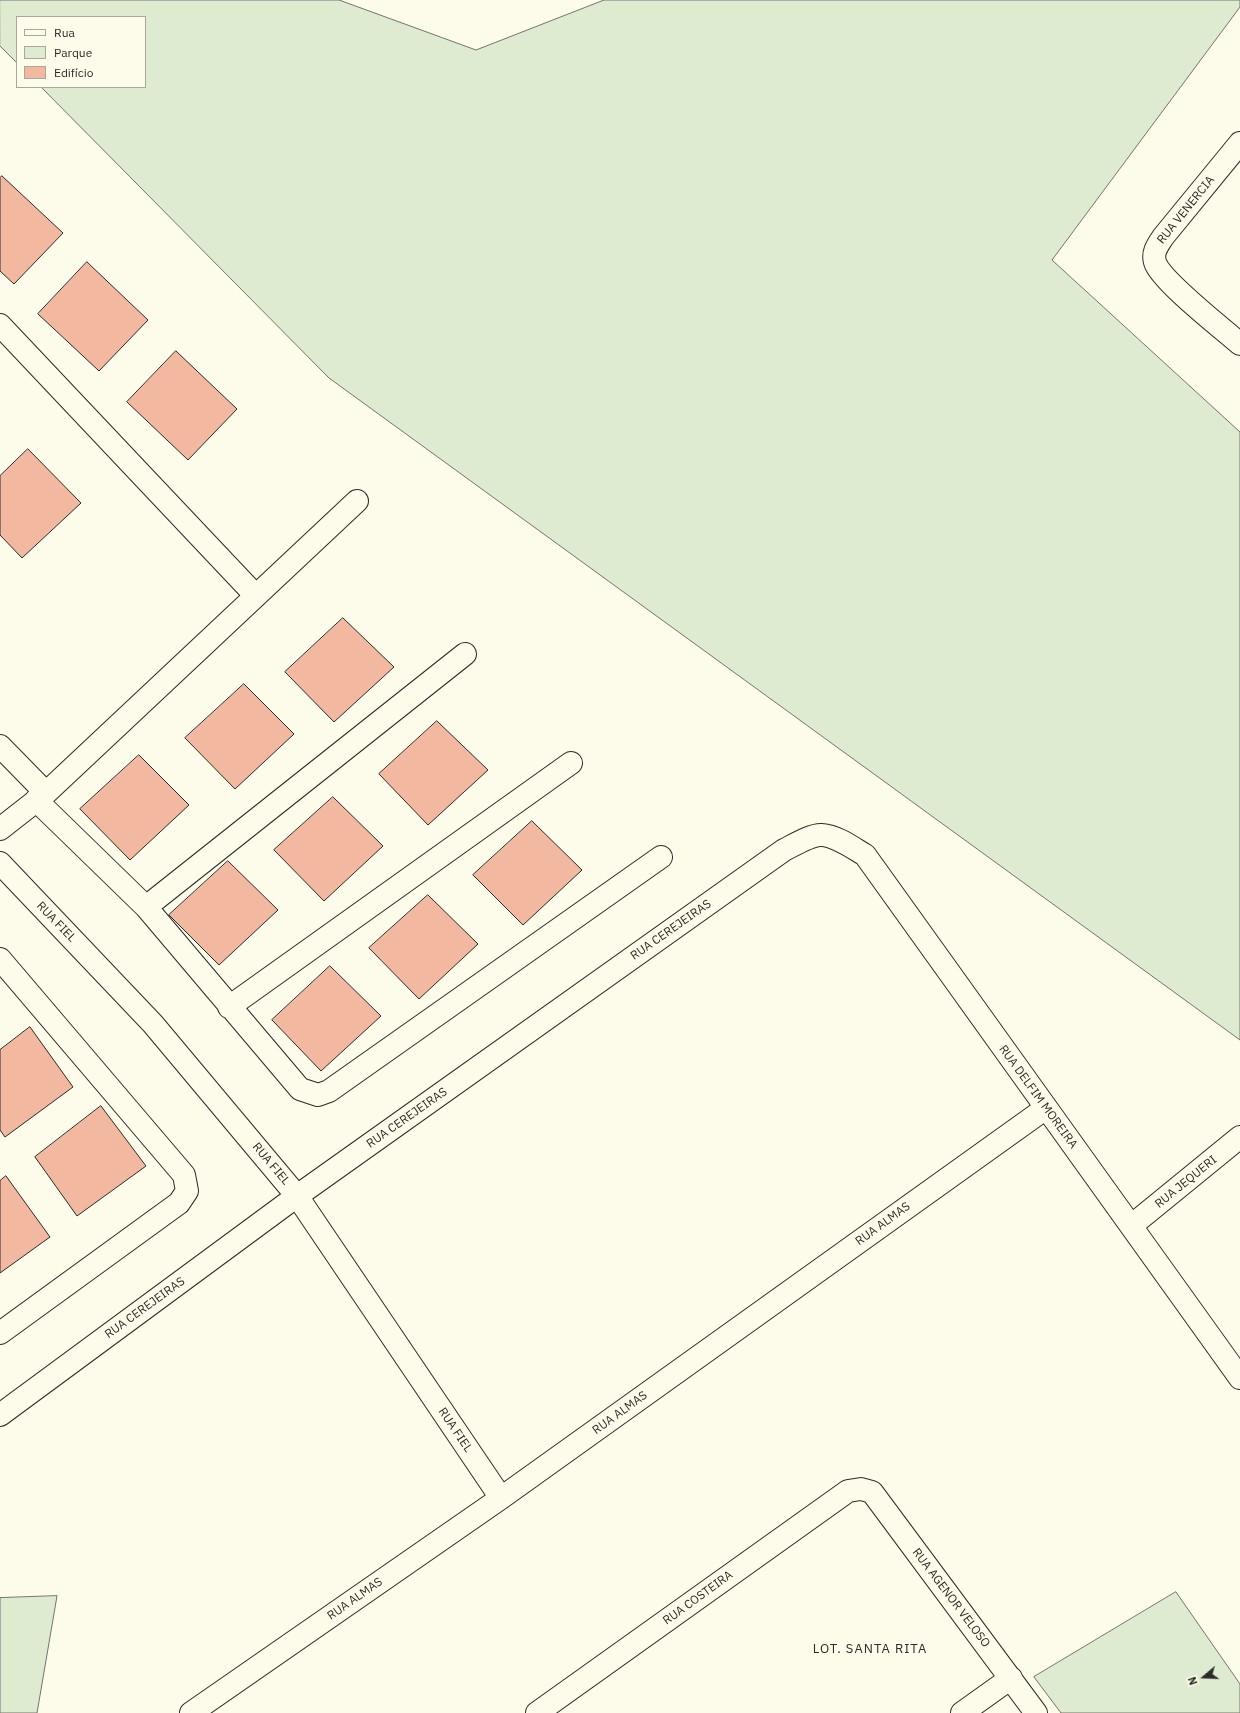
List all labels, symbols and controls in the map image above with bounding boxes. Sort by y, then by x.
legend [16,16,146,88]
text: Rua [54,25,75,40]
text: Parque [54,45,92,60]
text: Edifício [54,65,93,80]
street label: RUA VENERCIA [1154,173,1218,247]
street label: RUA CEREJEIRAS [628,897,714,963]
street label: RUA FIEL [33,899,79,945]
street label: RUA DELFIM MOREIRA [996,1042,1080,1152]
street label: RUA CEREJEIRAS [364,1085,450,1151]
street label: RUA FIEL [249,1140,293,1188]
street label: RUA JEQUERI [1152,1153,1220,1211]
street label: RUA ALMAS [853,1199,913,1249]
street label: RUA CEREJEIRAS [102,1274,188,1342]
street label: RUA ALMAS [590,1388,650,1438]
street label: RUA FIEL [435,1405,475,1455]
street label: RUA AGENOR VELOSO [909,1546,993,1650]
street label: RUA COSTEIRA [660,1568,736,1628]
street label: RUA ALMAS [325,1575,385,1623]
district label: LOT. SANTA RITA [813,1641,927,1657]
north arrow [1184,1657,1224,1697]
text: N [1185,1675,1201,1687]

